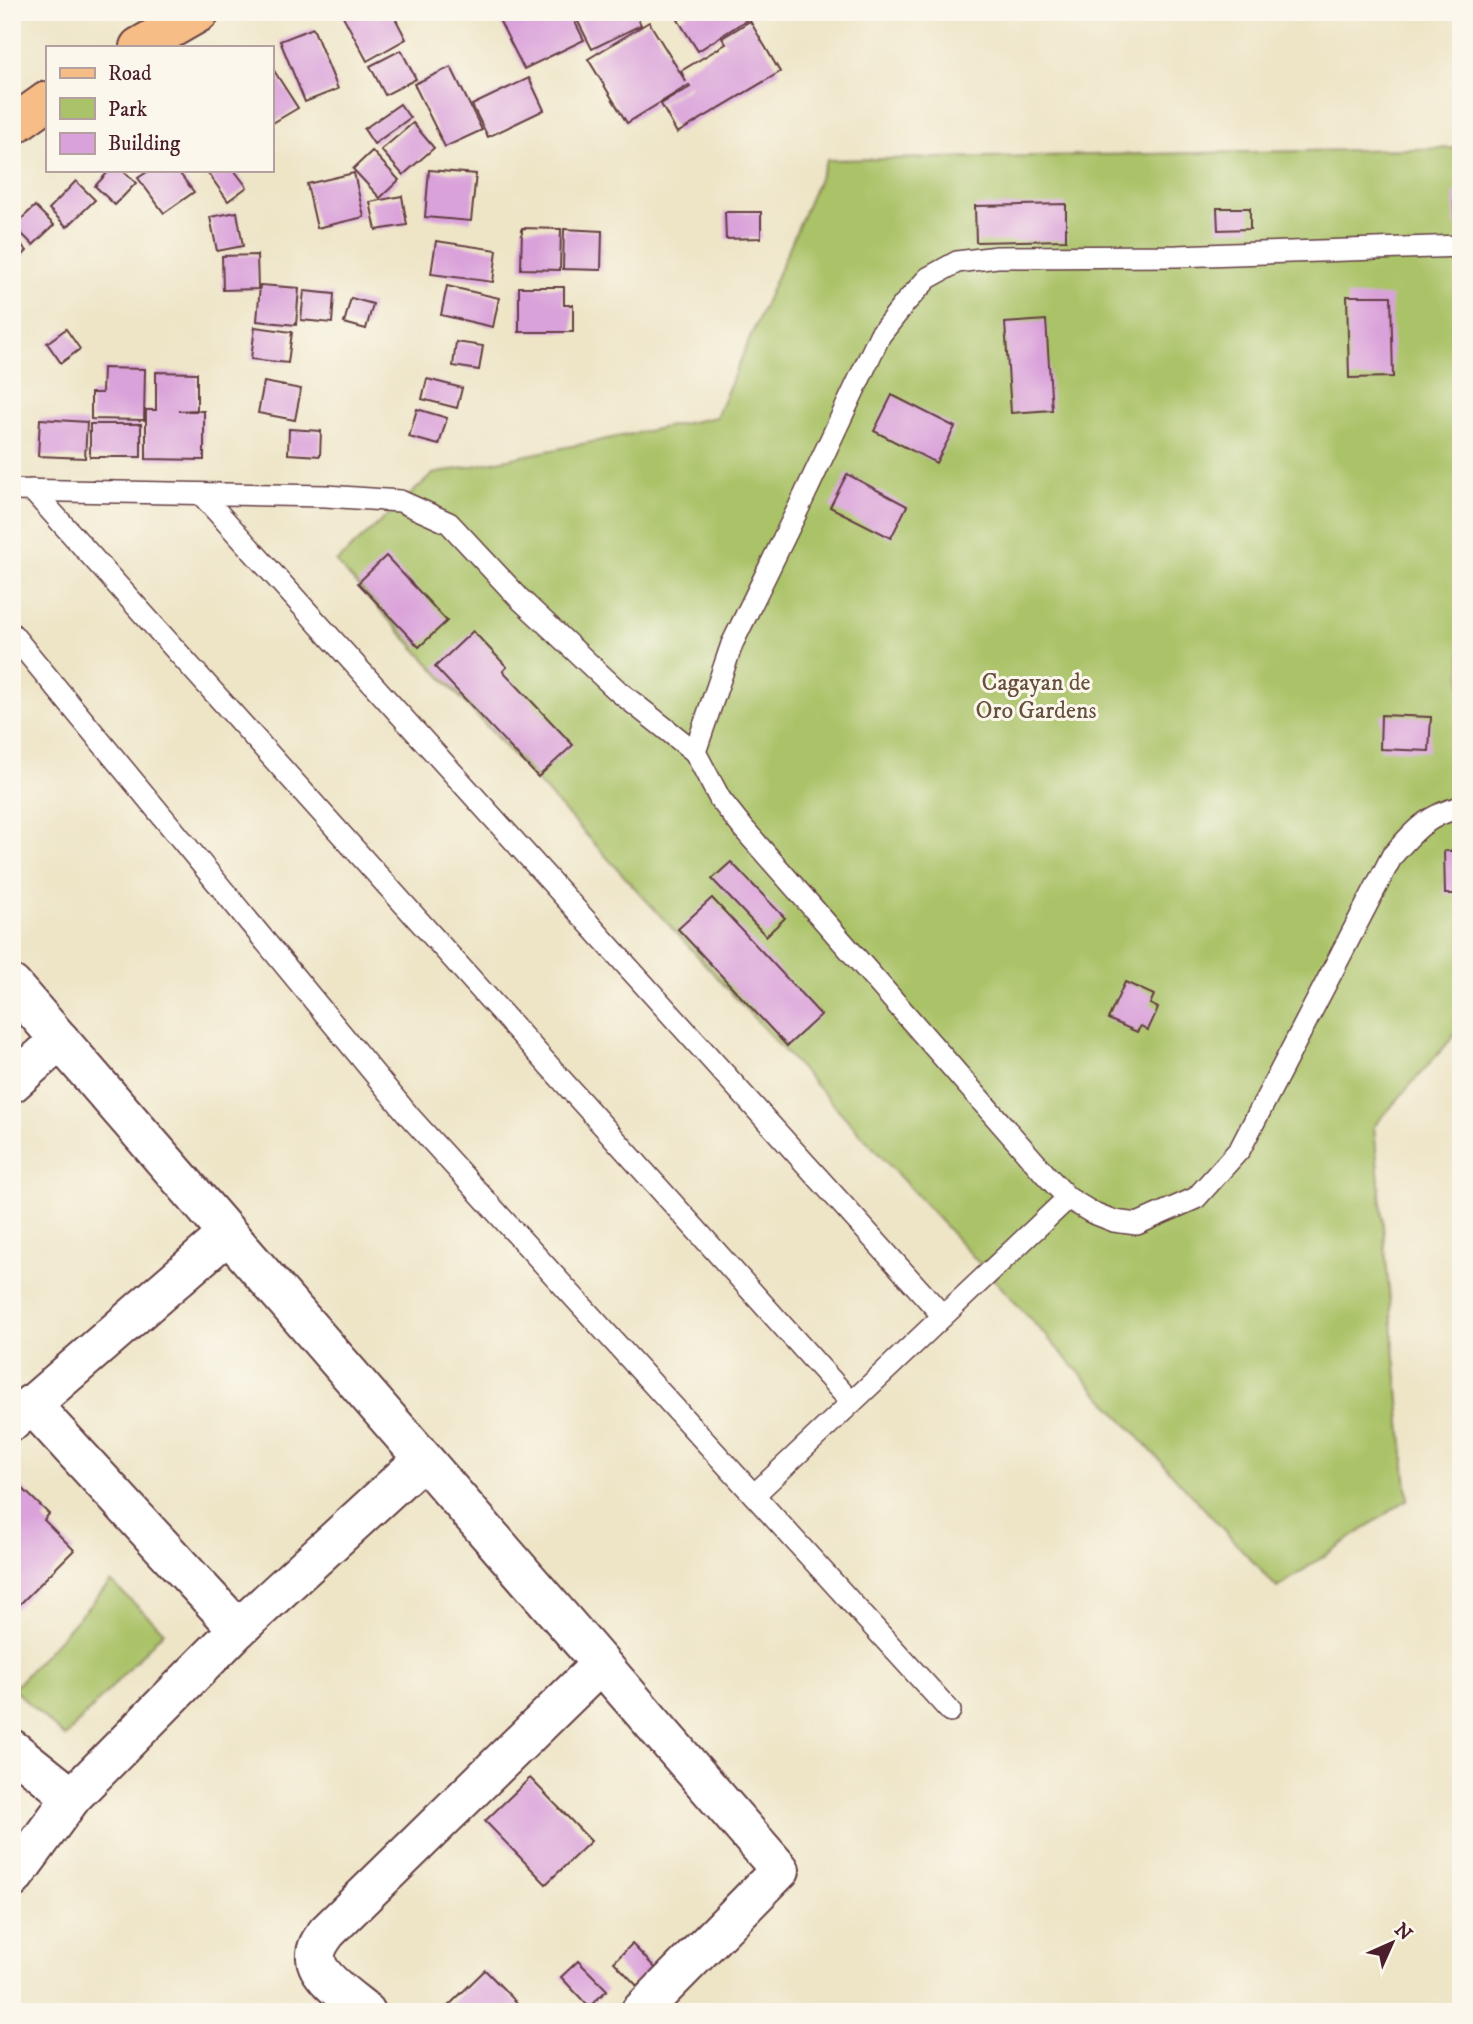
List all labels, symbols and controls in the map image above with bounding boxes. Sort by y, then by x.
legend [46,46,273,172]
text: Road [108,61,152,87]
text: Park [108,97,148,123]
text: Building [108,131,181,157]
park label: Cagayan de Oro Gardens [975,668,1097,726]
north arrow [1358,1909,1428,1979]
text: N [1389,1918,1417,1946]

